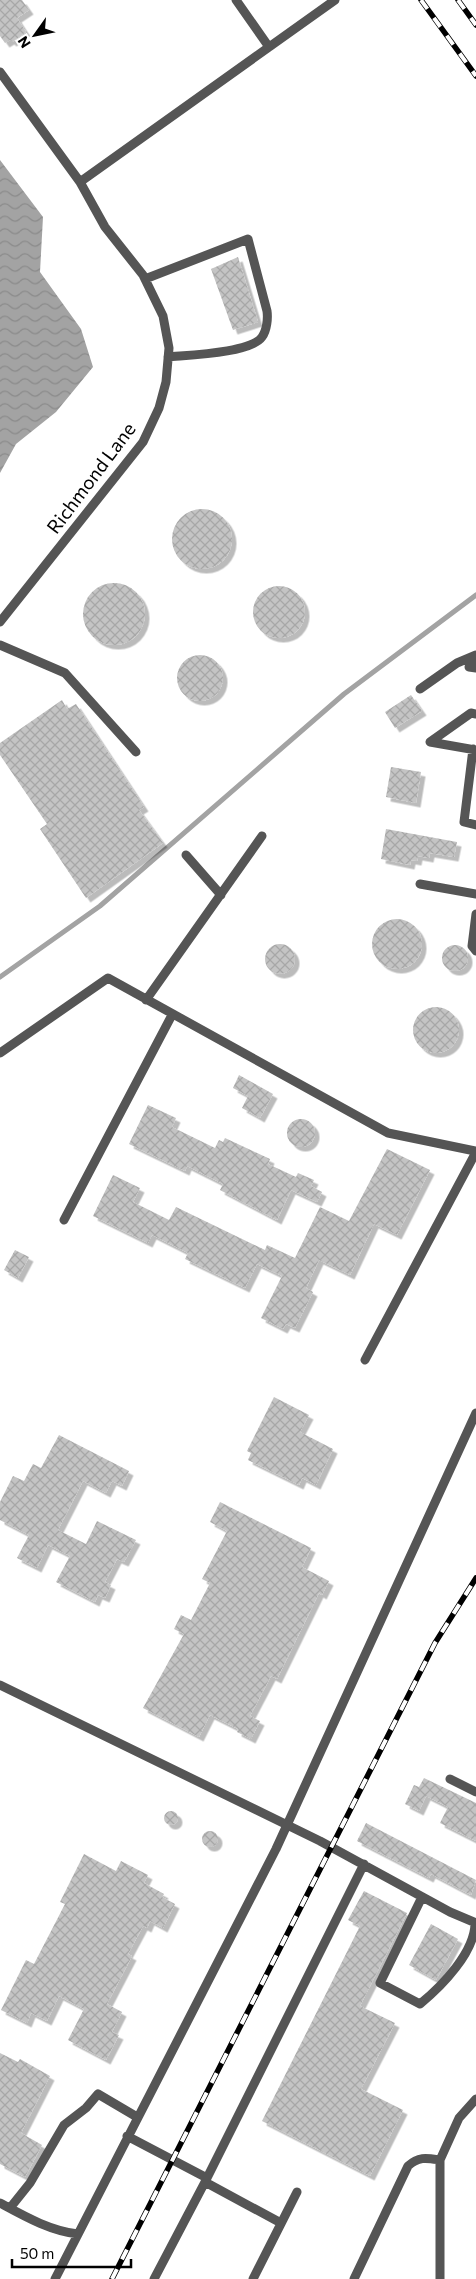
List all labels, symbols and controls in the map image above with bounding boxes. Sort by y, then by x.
north arrow [10,10,60,60]
text: N [14,33,34,51]
street label: Richmond Lane [41,418,140,538]
scale bar [12,2236,131,2268]
text: 50 m [20,2244,54,2262]

